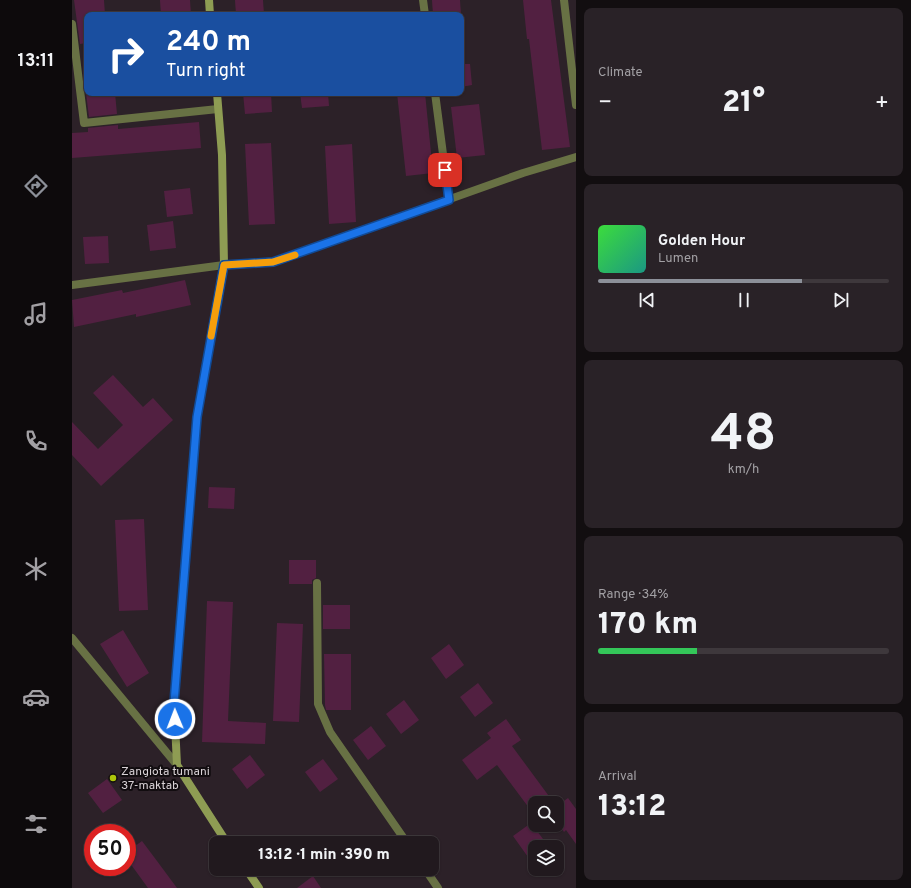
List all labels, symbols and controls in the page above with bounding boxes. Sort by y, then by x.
text: 240 m [166,25,251,61]
icon: right [100,28,152,80]
text: 13:11 [18,50,54,73]
text: Turn right [166,60,246,83]
text: Climate [598,65,643,81]
text: 21° [722,85,765,122]
text: − [598,90,612,117]
text: + [875,90,889,117]
pin [428,153,462,187]
icon: arrive [434,159,456,181]
icon: directions [22,172,50,200]
text: Golden Hour [658,232,745,251]
text: Lumen [658,251,698,267]
icon: previous [636,289,658,311]
icon: pause [733,289,755,311]
icon: next [830,289,852,311]
icon: music [22,300,50,328]
text: 48 [710,403,777,469]
icon: phone [22,427,50,455]
text: km/h [728,462,759,478]
icon: climate [22,555,50,583]
text: Range · 34% [598,587,669,603]
text: 170 km [598,607,698,644]
icon: car [22,683,50,711]
position arrow [154,698,196,740]
place label: Zangiota tumani 37-maktab [121,764,210,794]
text: Arrival [598,769,637,785]
marker: Zangiota tumani 37-maktab [108,773,118,783]
text: 13:12 [598,789,666,826]
map controls [528,796,564,876]
button: search [528,796,564,832]
icon: filters [22,810,50,838]
speed limit sign: 50 [84,824,136,876]
button: layers [528,840,564,876]
text: 13:12 · 1 min · 390 m [258,846,390,865]

